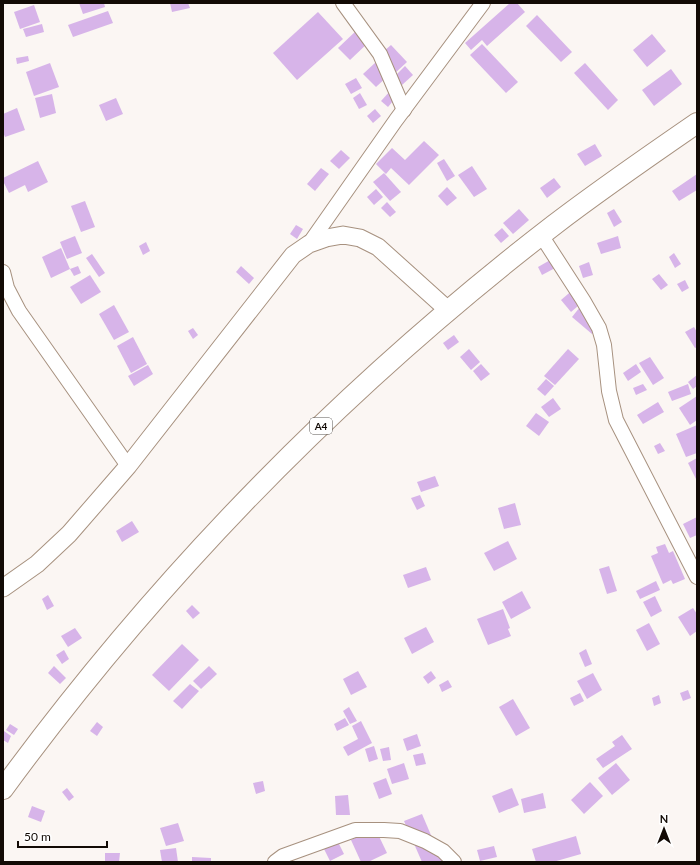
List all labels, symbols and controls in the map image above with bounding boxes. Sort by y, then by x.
road number: A4 [310,418,332,434]
north arrow [644,809,684,849]
text: N [660,812,668,825]
scale bar [18,823,107,849]
text: 50 m [24,829,51,844]

